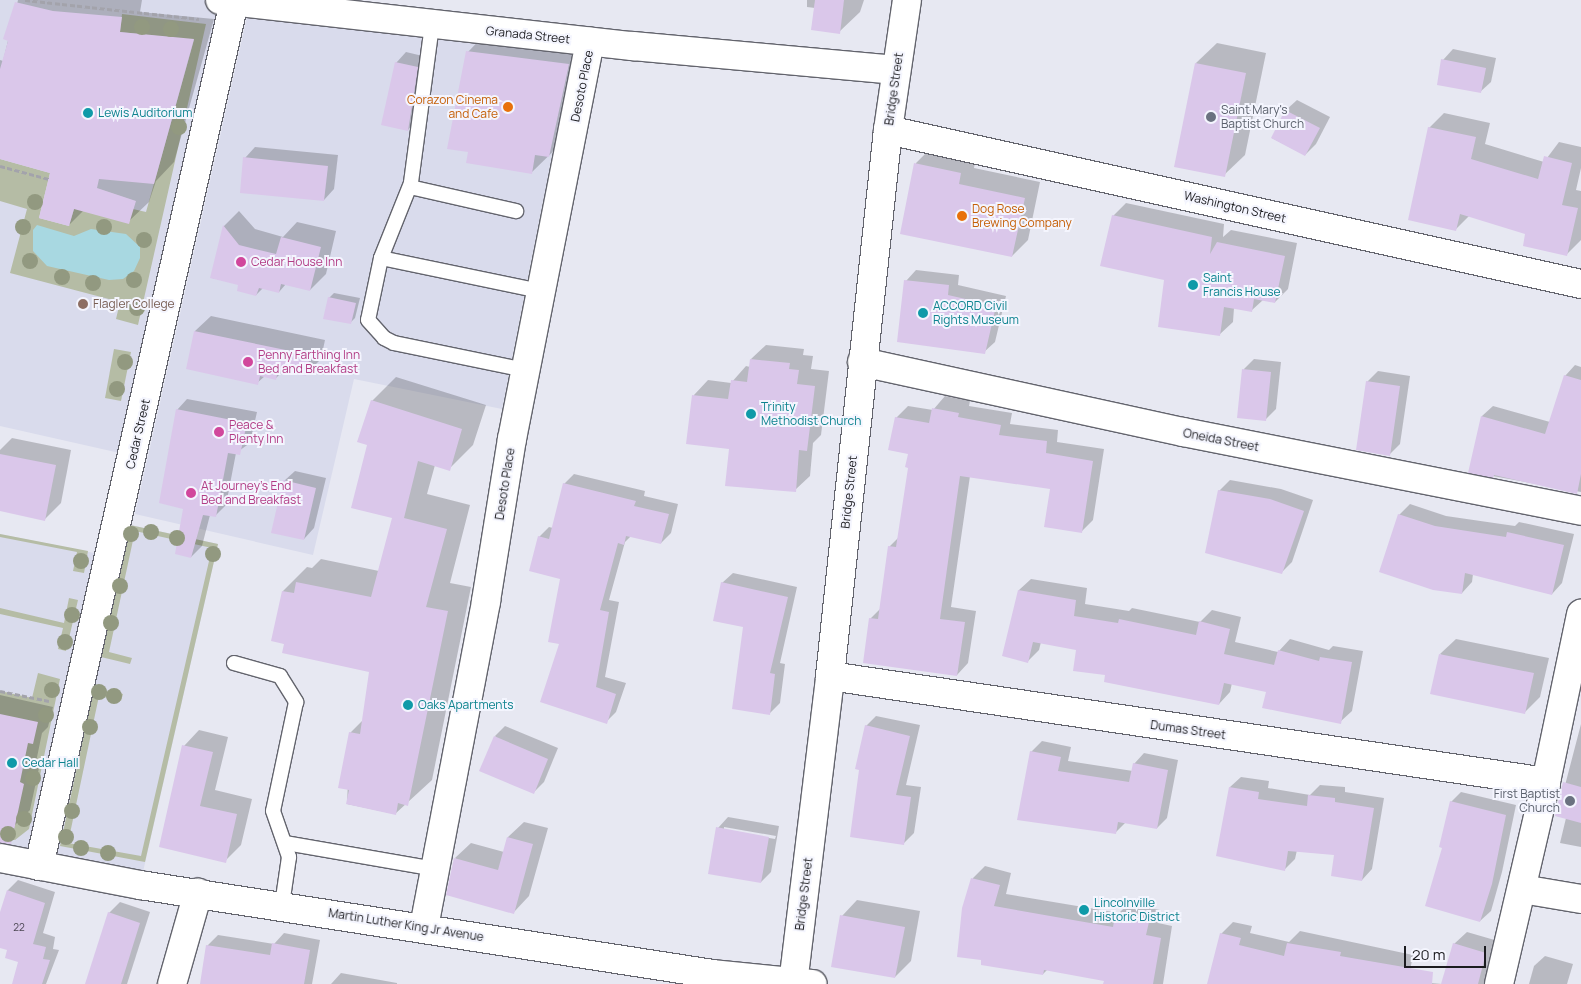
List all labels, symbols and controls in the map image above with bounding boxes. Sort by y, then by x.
street label: Granada Street [485,23,571,47]
street label: Desoto Place [568,49,596,123]
street label: Bridge Street [882,52,906,126]
place label: Corazon Cinema and Cafe [407,93,498,121]
marker: Corazon Cinema and Cafe [502,101,514,113]
place label: Saint Mary's Baptist Church [1221,103,1304,131]
place label: Lewis Auditorium [98,106,192,120]
marker: Lewis Auditorium [82,107,94,119]
marker: Saint Mary's Baptist Church [1205,111,1217,123]
street label: Washington Street [1183,188,1287,226]
place label: Dog Rose Brewing Company [972,202,1072,230]
marker: Dog Rose Brewing Company [956,210,968,222]
place label: Cedar House Inn [251,255,342,269]
marker: Cedar House Inn [235,256,247,268]
place label: Saint Francis House [1203,271,1281,299]
marker: Saint Francis House [1187,279,1199,291]
place label: Flagler College [93,297,175,311]
marker: Flagler College [77,298,89,310]
place label: ACCORD Civil Rights Museum [933,299,1019,327]
marker: ACCORD Civil Rights Museum [917,307,929,319]
place label: Penny Farthing Inn Bed and Breakfast [258,348,360,376]
marker: Penny Farthing Inn Bed and Breakfast [242,356,254,368]
street label: Cedar Street [123,398,153,470]
place label: Trinity Methodist Church [761,400,861,428]
marker: Trinity Methodist Church [745,408,757,420]
place label: Peace & Plenty Inn [229,418,283,446]
marker: Peace & Plenty Inn [213,426,225,438]
street label: Oneida Street [1182,426,1260,454]
street label: Desoto Place [492,447,518,521]
street label: Bridge Street [838,455,860,529]
place label: At Journey's End Bed and Breakfast [201,479,301,507]
marker: At Journey's End Bed and Breakfast [185,487,197,499]
place label: Oaks Apartments [418,698,514,712]
marker: Oaks Apartments [402,699,414,711]
street label: Dumas Street [1149,718,1227,742]
place label: Cedar Hall [22,756,79,770]
marker: Cedar Hall [6,757,18,769]
place label: First Baptist Church [1494,787,1560,815]
marker: First Baptist Church [1564,795,1576,807]
street label: Bridge Street [792,857,816,931]
place label: Lincolnville Historic District [1094,896,1180,924]
marker: Lincolnville Historic District [1078,904,1090,916]
street label: Martin Luther King Jr Avenue [327,906,485,944]
house number: 22 [13,922,25,934]
scale bar [1406,936,1488,968]
text: 20 m [1412,944,1445,965]

